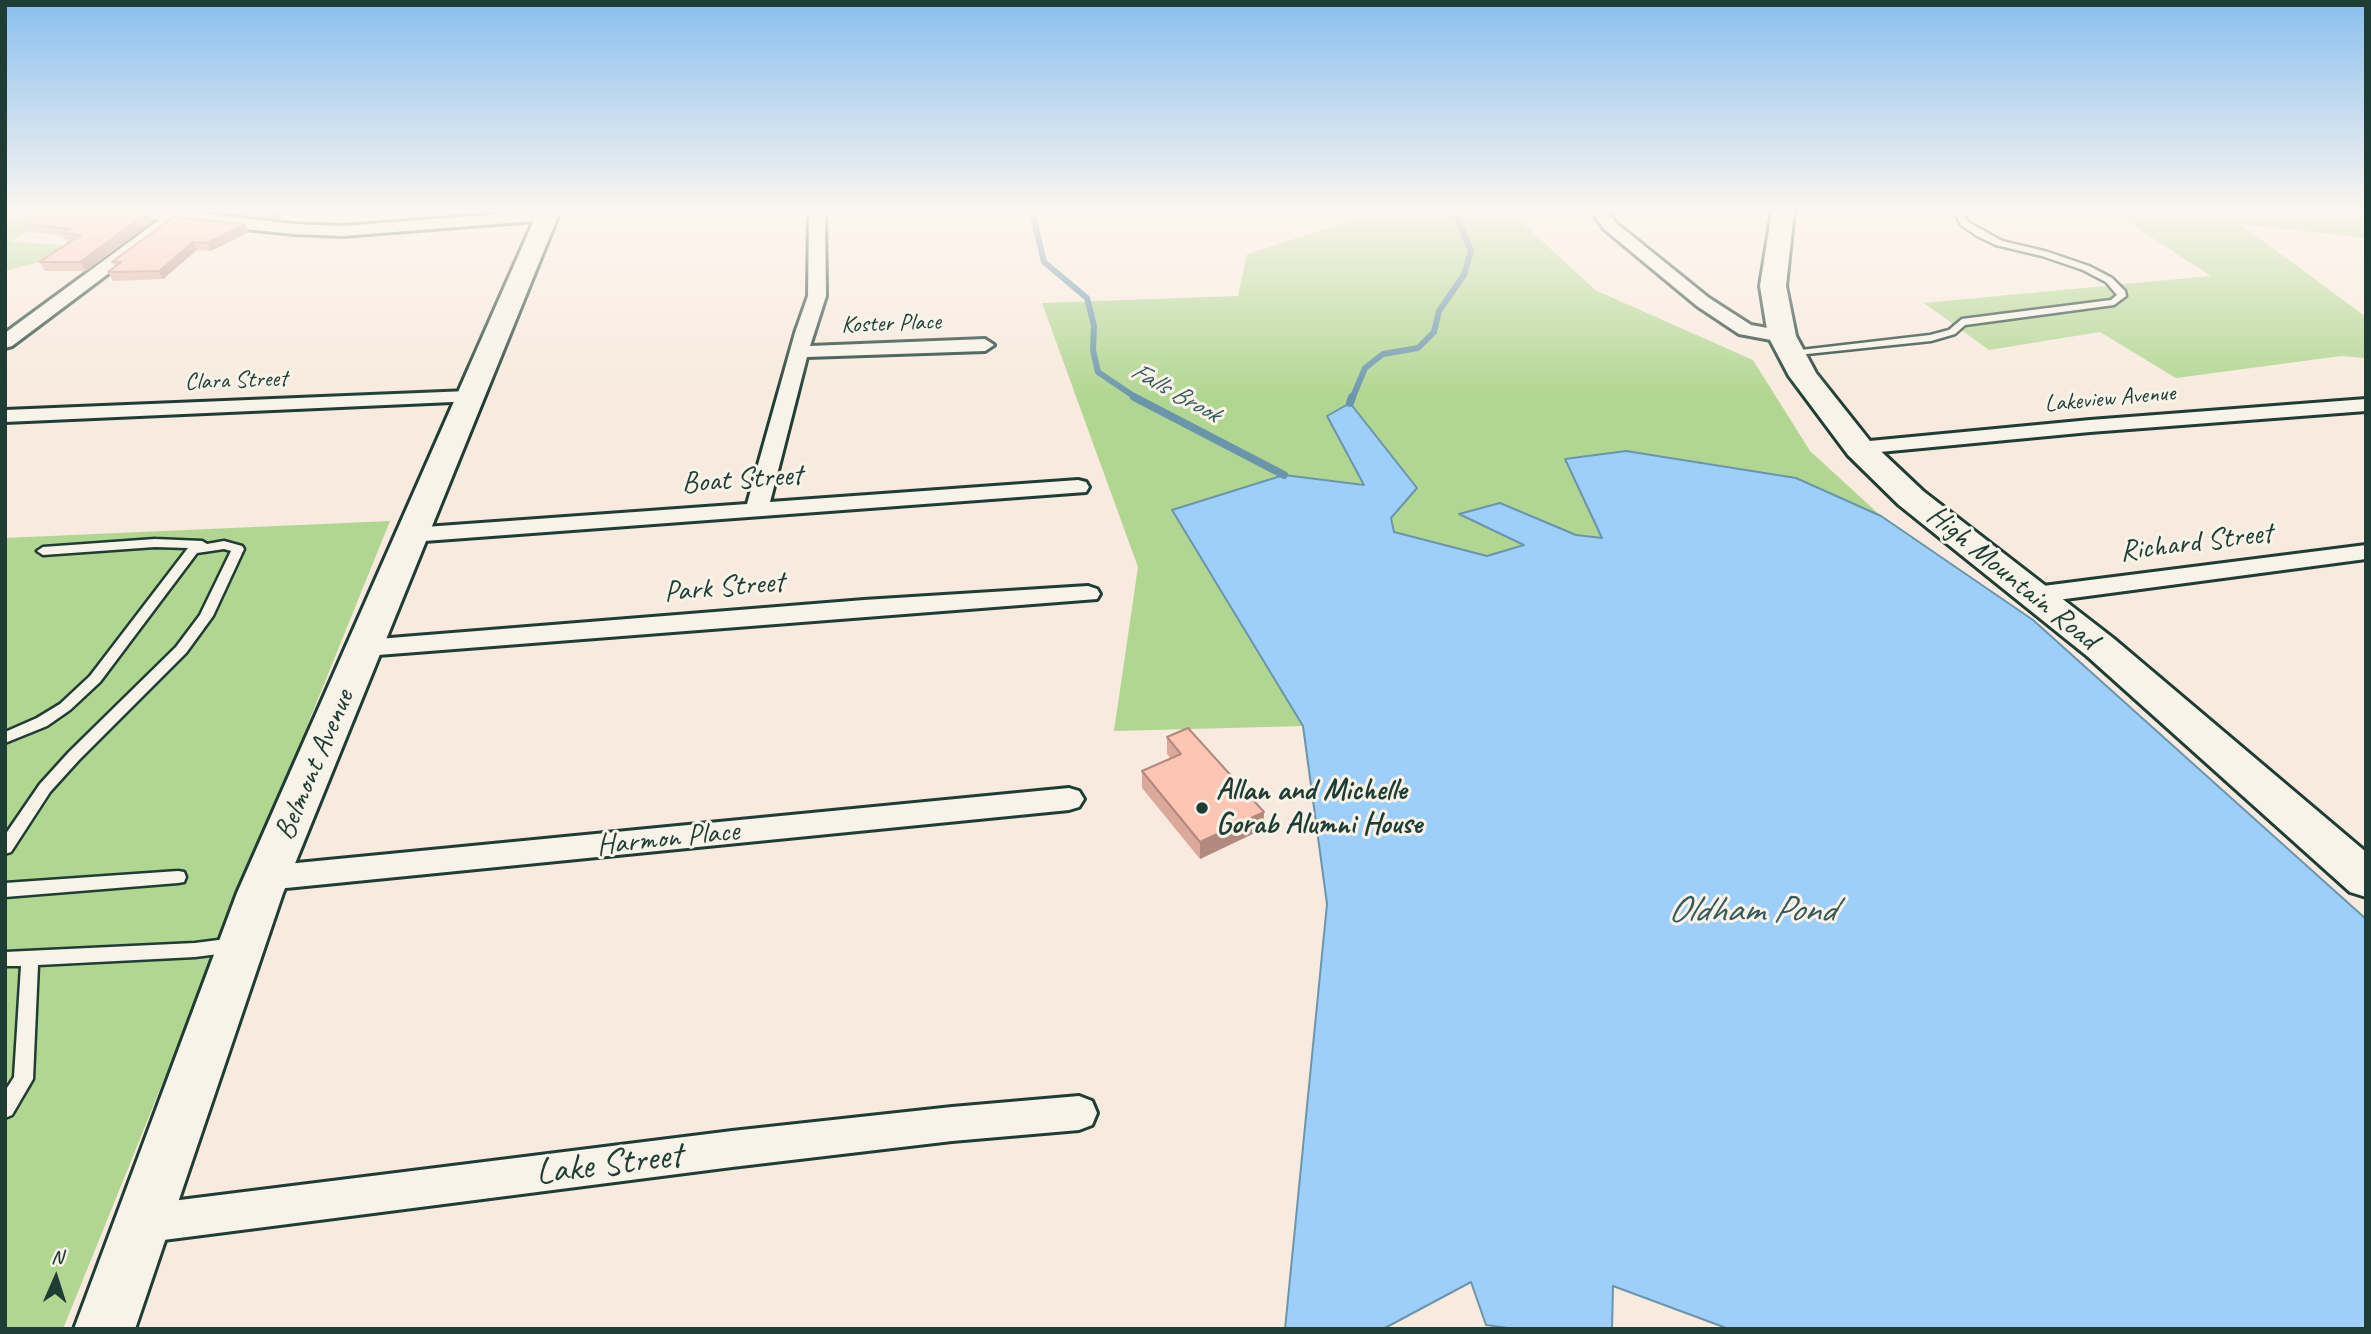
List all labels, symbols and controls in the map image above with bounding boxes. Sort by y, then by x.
street label: Koster Place [841,308,941,340]
water label: Falls Brook [1125,356,1225,430]
street label: Clara Street [184,365,288,397]
street label: Lakeview Avenue [2044,379,2176,419]
street label: Boat Street [681,458,803,502]
street label: High Mountain Road [1919,498,2105,658]
street label: Richard Street [2118,516,2274,570]
street label: Park Street [663,565,785,611]
street label: Belmont Avenue [267,685,363,845]
place label: Allan and Michelle Gorab Alumni House [1216,773,1422,844]
marker: Allan and Michelle Gorab Alumni House [1194,800,1210,816]
street label: Harmon Place [595,814,741,864]
water label: Oldham Pond [1667,888,1835,934]
street label: Lake Street [533,1134,685,1196]
north arrow [21,1243,91,1313]
text: N [51,1245,64,1269]

